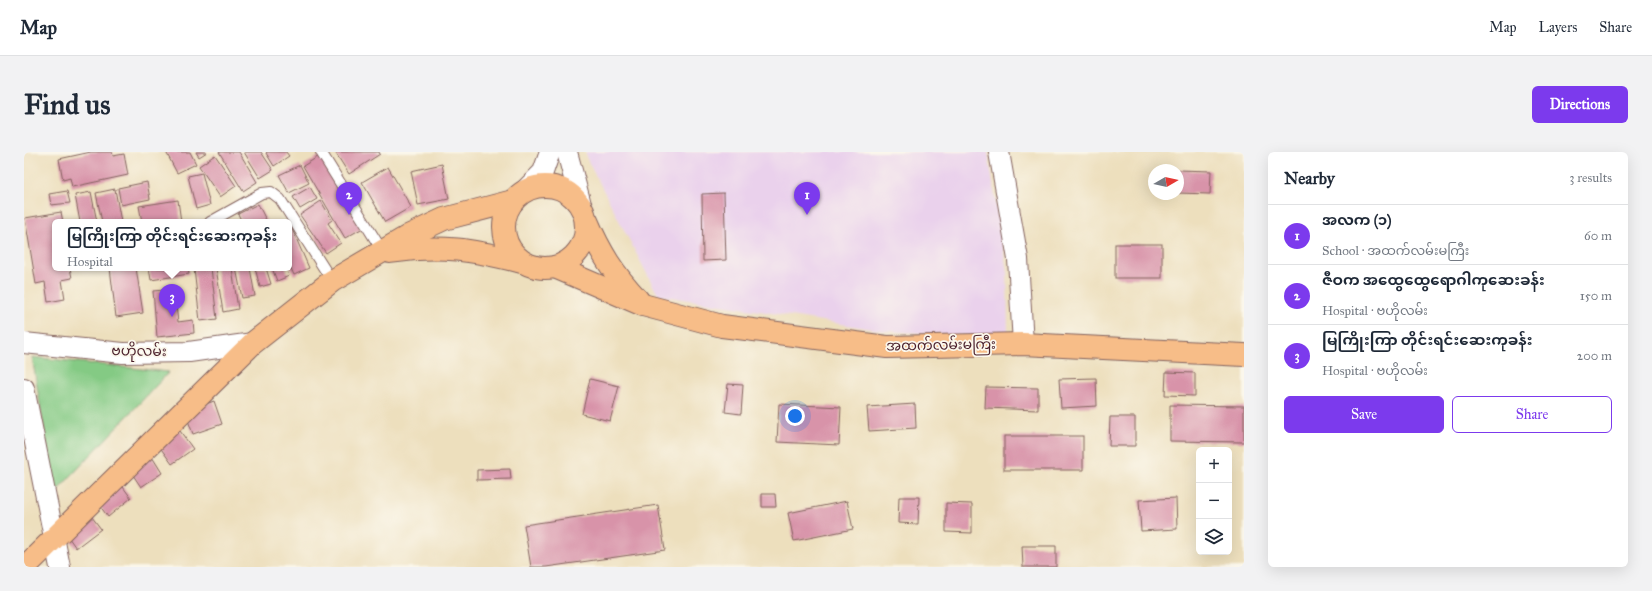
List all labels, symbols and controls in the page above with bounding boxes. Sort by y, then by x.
text: Map [20,16,57,39]
text: Map [1489,19,1517,36]
text: Layers [1539,19,1577,36]
text: Share [1599,19,1632,36]
button: Directions [1532,86,1628,123]
text: Find us [24,87,110,122]
north arrow [1148,164,1184,200]
text: Nearby [1284,168,1335,189]
text: 3 results [1569,170,1612,186]
pin: 2 [336,182,362,215]
pin: 1 [794,182,820,215]
text: အလက (၁) [1322,211,1392,229]
popup [52,219,292,271]
text: မြကြိုးကြာ တိုင်းရင်းဆေးကုခန်း [67,227,277,245]
text: 1 [1294,228,1300,244]
text: 60 m [1584,228,1612,244]
text: School · အထက်လမ်းမကြီး [1322,243,1469,259]
text: Hospital [67,254,113,270]
text: ဇီဝက အထွေထွေရောဂါကုဆေးခန်း [1322,271,1545,289]
pin: 3 [159,284,185,317]
text: 2 [1294,288,1300,304]
text: 150 m [1580,288,1612,304]
text: Hospital · ဗဟိုလမ်း [1322,303,1428,319]
text: မြကြိုးကြာ တိုင်းရင်းဆေးကုခန်း [1322,331,1532,349]
street label: အထက်လမ်းမကြီး [886,334,996,357]
street label: ဗဟိုလမ်း [111,340,167,363]
text: 3 [1294,348,1300,364]
text: 200 m [1577,348,1612,364]
text: Hospital · ဗဟိုလမ်း [1322,363,1428,379]
button: Save [1284,396,1444,433]
button: Share [1452,396,1612,433]
your location [785,406,805,426]
map controls [1196,447,1232,555]
button: + [1196,447,1232,483]
button: − [1196,483,1232,519]
button: layers [1196,519,1232,555]

